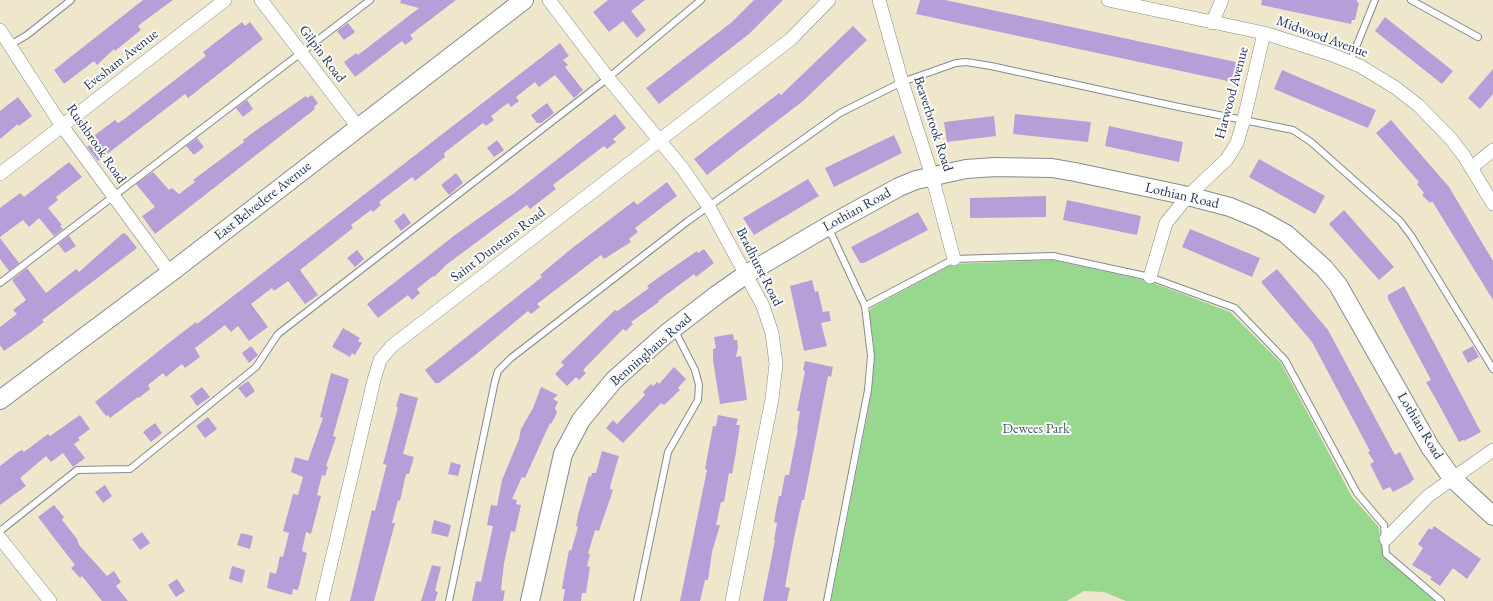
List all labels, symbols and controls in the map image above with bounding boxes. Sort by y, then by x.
street label: Midwood Avenue [1274,13,1370,61]
street label: Gilpin Road [295,22,349,86]
street label: Evesham Avenue [80,26,162,94]
street label: Harwood Avenue [1212,45,1252,141]
street label: Beaverbrook Road [910,74,956,174]
street label: Rushbrook Road [62,101,130,187]
street label: East Belvedere Avenue [211,158,315,244]
street label: Lothian Road [1143,179,1221,213]
street label: Lothian Road [820,184,894,236]
street label: Saint Dunstans Road [447,204,549,286]
street label: Bradhurst Road [732,225,786,309]
street label: Benninghaus Road [607,310,695,390]
street label: Lothian Road [1393,389,1447,463]
park label: Dewees Park [1002,421,1070,437]

